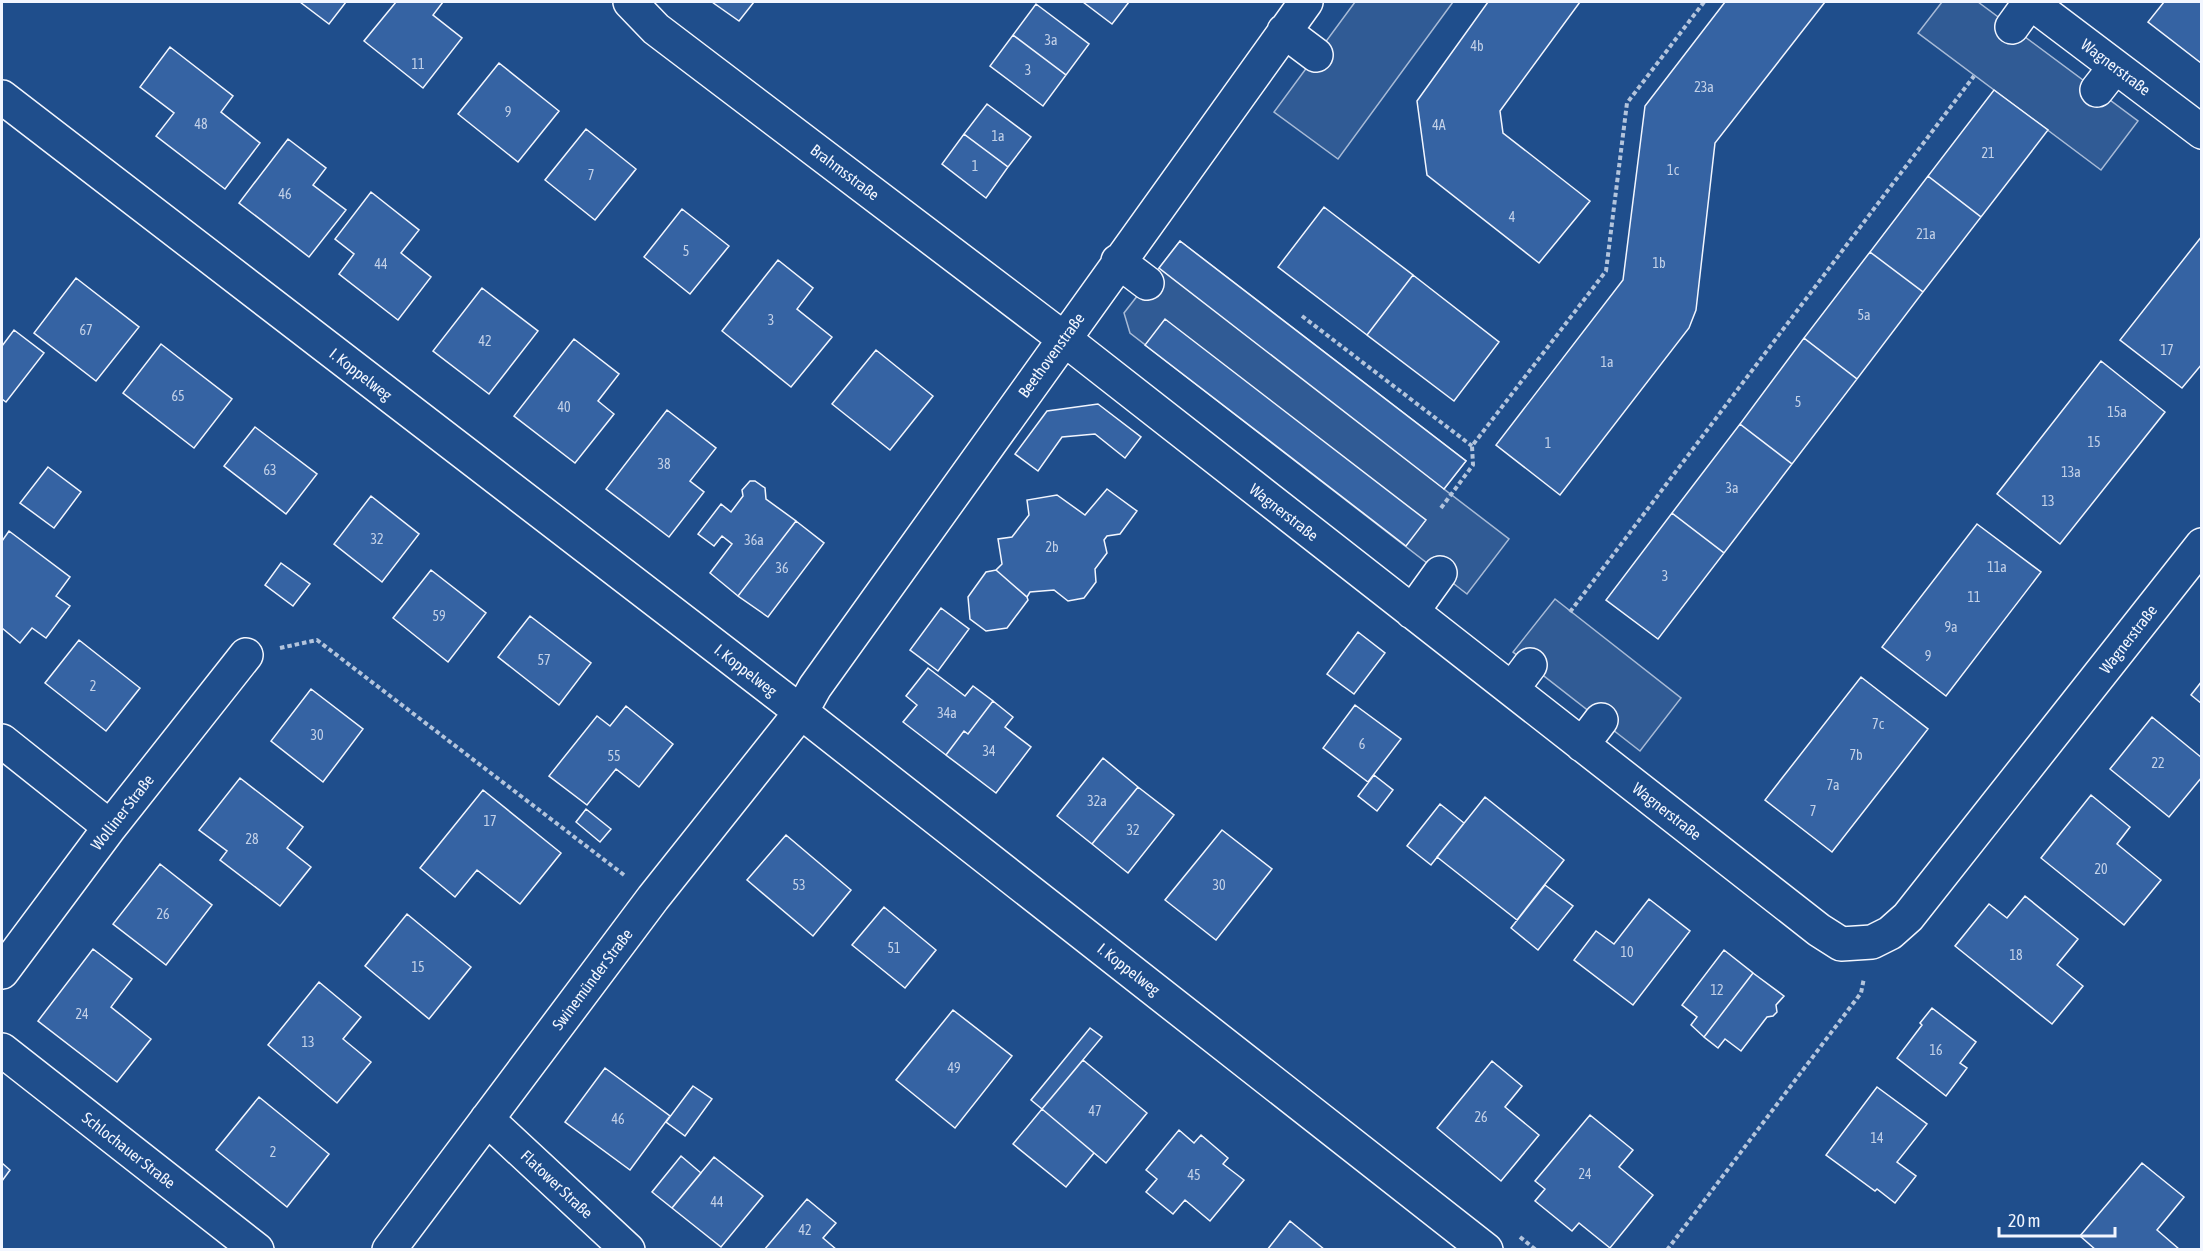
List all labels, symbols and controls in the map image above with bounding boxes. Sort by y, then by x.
house number: 3a [1044,32,1058,48]
street label: Wagnerstraße [2077,35,2154,100]
house number: 4b [1470,38,1484,54]
house number: 11 [411,56,425,72]
house number: 3 [1025,62,1031,78]
house number: 23a [1694,79,1714,95]
house number: 9 [505,104,511,120]
house number: 48 [194,116,208,132]
house number: 4A [1432,117,1446,133]
house number: 1a [991,128,1005,144]
street label: Brahmsstraße [807,140,883,204]
house number: 21 [1981,145,1995,161]
house number: 1 [972,158,978,174]
house number: 1c [1667,162,1680,178]
house number: 7 [588,167,594,183]
house number: 46 [278,186,292,202]
house number: 4 [1509,209,1516,225]
house number: 21a [1916,226,1936,242]
house number: 5 [683,243,689,259]
house number: 1b [1652,255,1666,271]
house number: 44 [374,256,388,272]
house number: 5a [1857,307,1871,323]
street label: Beethovenstraße [1014,309,1088,401]
house number: 3 [768,312,774,328]
house number: 67 [79,322,93,338]
house number: 42 [478,333,492,349]
house number: 17 [2160,342,2174,358]
street label: I. Koppelweg [326,344,396,405]
house number: 1a [1600,354,1614,370]
house number: 65 [171,388,185,404]
house number: 5 [1795,394,1801,410]
house number: 40 [557,399,571,415]
house number: 15a [2107,404,2127,420]
house number: 15 [2087,434,2101,450]
house number: 1 [1545,435,1551,451]
house number: 38 [657,456,671,472]
house number: 63 [263,462,277,478]
house number: 13a [2061,464,2081,480]
street label: Wagnerstraße [1246,480,1322,545]
house number: 3a [1725,480,1739,496]
house number: 13 [2041,493,2055,509]
house number: 32 [370,531,384,547]
house number: 36a [744,532,764,548]
house number: 2b [1045,539,1059,555]
house number: 11a [1987,559,2007,575]
house number: 36 [775,560,789,576]
house number: 3 [1662,568,1668,584]
house number: 11 [1967,589,1981,605]
street label: Wagnerstraße [2096,601,2161,677]
house number: 59 [432,608,446,624]
house number: 9a [1944,619,1958,635]
street label: I. Koppelweg [711,640,781,701]
house number: 9 [1925,648,1931,664]
house number: 57 [537,652,551,668]
house number: 2 [90,678,96,694]
house number: 34a [937,705,957,721]
house number: 7c [1872,716,1885,732]
house number: 30 [310,727,324,743]
house number: 6 [1359,736,1366,752]
house number: 34 [982,743,996,759]
house number: 7b [1849,747,1863,763]
house number: 55 [607,748,621,764]
house number: 22 [2151,755,2165,771]
street label: Wolliner Straße [87,771,157,853]
house number: 7a [1826,777,1840,793]
street label: Wagnerstraße [1629,779,1705,844]
house number: 32a [1087,793,1107,809]
house number: 7 [1810,803,1816,819]
house number: 17 [483,813,497,829]
house number: 32 [1126,822,1140,838]
house number: 28 [245,831,259,847]
house number: 20 [2094,861,2108,877]
house number: 53 [792,877,806,893]
house number: 30 [1212,877,1226,893]
house number: 26 [156,906,170,922]
street label: Swinemünder Straße [548,925,636,1033]
street label: I. Koppelweg [1094,939,1164,1000]
house number: 51 [887,940,901,956]
house number: 10 [1620,944,1634,960]
house number: 18 [2009,947,2023,963]
house number: 15 [411,959,425,975]
house number: 12 [1710,982,1724,998]
house number: 24 [75,1006,89,1022]
house number: 13 [301,1034,315,1050]
house number: 16 [1929,1042,1943,1058]
house number: 49 [947,1060,961,1076]
house number: 47 [1088,1103,1102,1119]
street label: Schlochauer Straße [79,1108,179,1192]
house number: 26 [1474,1109,1488,1125]
house number: 46 [611,1111,625,1127]
house number: 14 [1870,1130,1884,1146]
house number: 2 [270,1144,276,1160]
street label: Flatower Straße [517,1146,597,1222]
house number: 24 [1578,1166,1592,1182]
house number: 45 [1187,1167,1201,1183]
house number: 44 [710,1194,724,1210]
scale bar [1999,1200,2114,1238]
text: 20 m [2008,1210,2040,1231]
house number: 42 [798,1222,812,1238]

